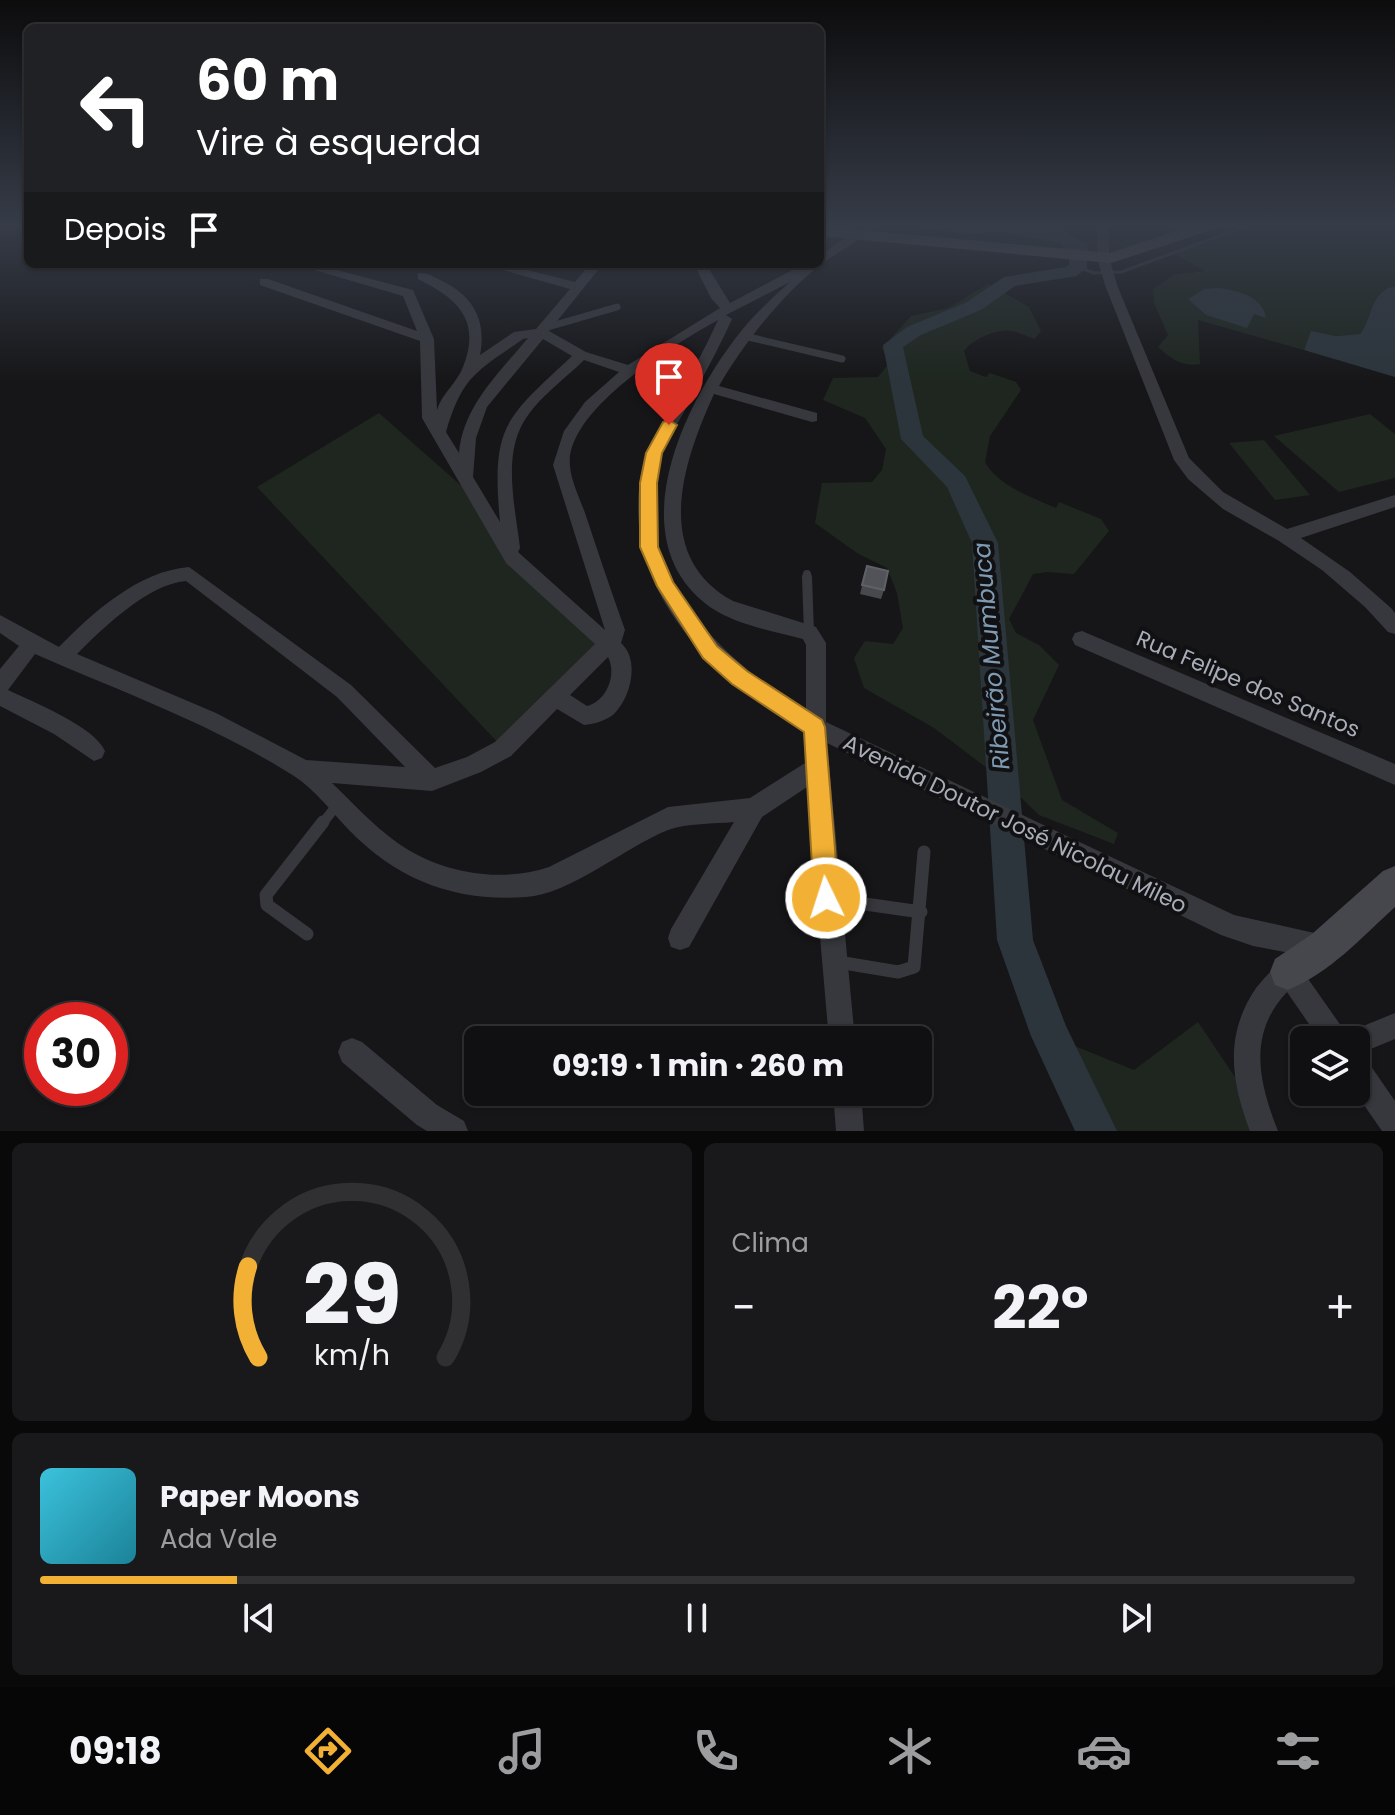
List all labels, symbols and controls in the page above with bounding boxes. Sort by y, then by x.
text: 60 m [196,41,339,120]
icon: left [64,56,168,160]
text: Vire à esquerda [196,117,481,168]
text: Depois [64,208,166,251]
icon: arrive [182,208,226,252]
pin [635,343,703,425]
icon: arrive [647,355,691,399]
water label: Ribeirão Mumbuca [965,541,1017,771]
street label: Rua Felipe dos Santos [1132,623,1364,745]
street label: Avenida Doutor José Nicolau Mileo [838,727,1192,921]
position arrow [784,856,868,940]
speed limit sign: 30 [24,1002,128,1106]
map controls [1290,1026,1370,1106]
button: layers [1290,1026,1370,1106]
text: 09:19 · 1 min · 260 m [552,1044,844,1087]
text: Clima [732,1225,809,1261]
text: 29 [302,1237,401,1353]
text: 22° [992,1266,1089,1350]
text: − [732,1277,756,1338]
text: + [1325,1277,1355,1338]
text: km/h [314,1335,390,1375]
text: Paper Moons [160,1475,360,1518]
text: Ada Vale [160,1521,277,1557]
icon: previous [237,1596,281,1640]
icon: pause [675,1596,719,1640]
icon: next [1114,1596,1158,1640]
icon: directions [300,1723,356,1779]
icon: music [494,1723,550,1779]
icon: phone [688,1723,744,1779]
icon: climate [882,1723,938,1779]
icon: car [1076,1723,1132,1779]
icon: filters [1270,1723,1326,1779]
text: 09:18 [69,1726,162,1777]

